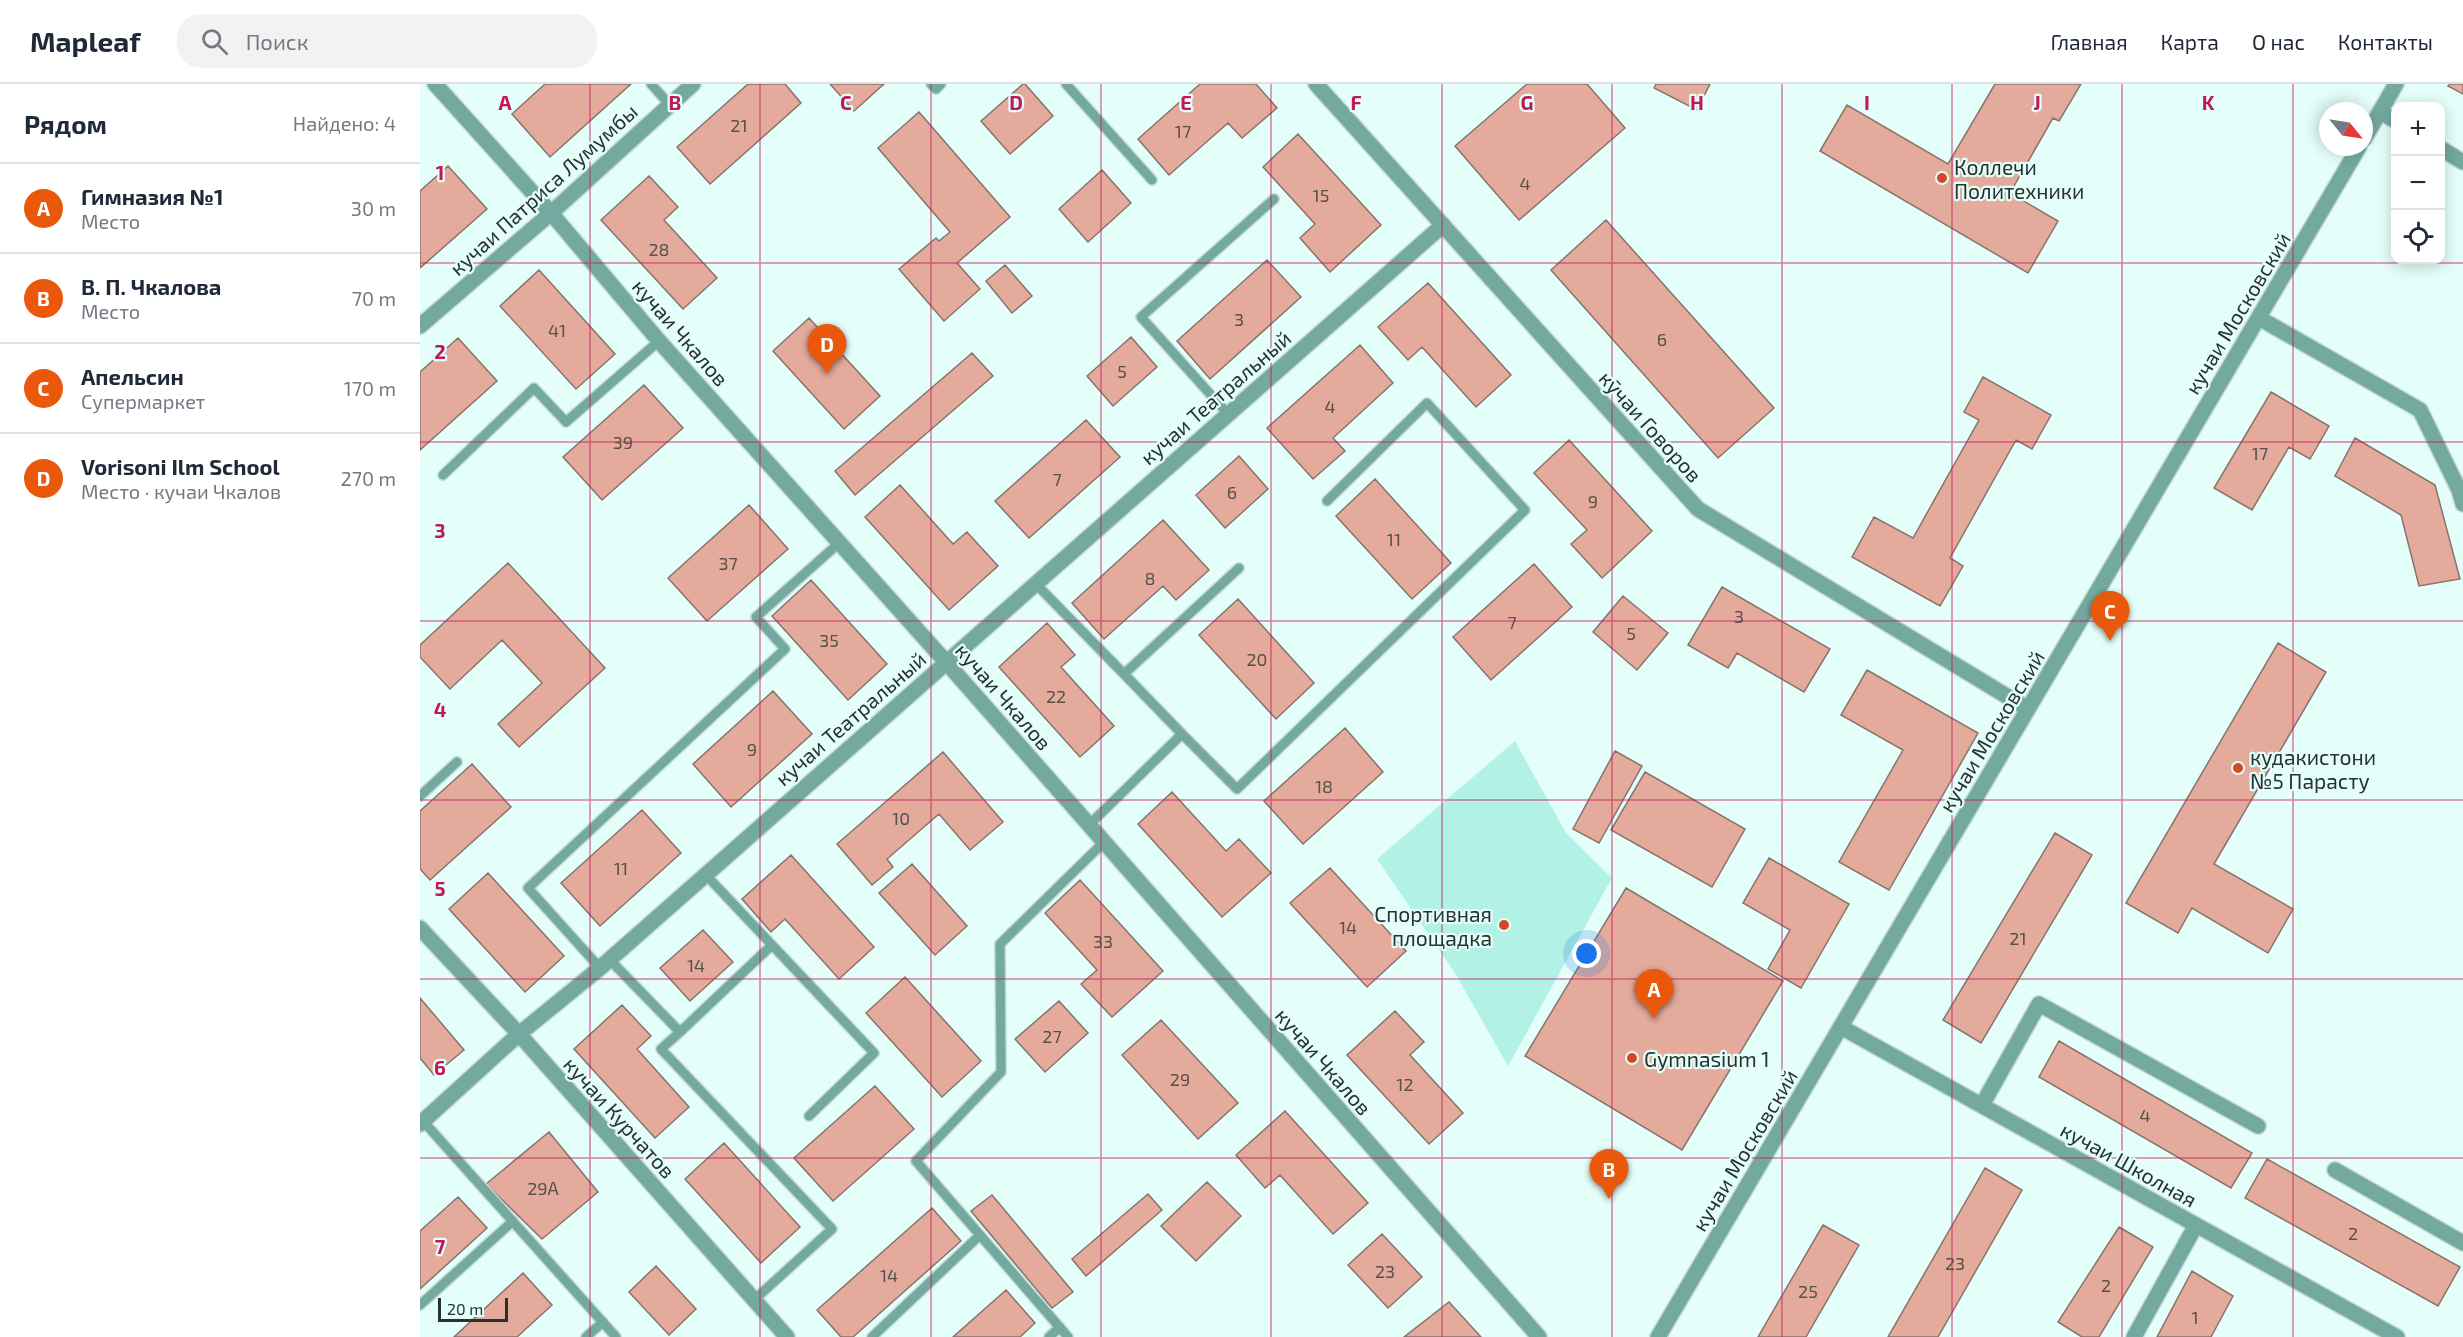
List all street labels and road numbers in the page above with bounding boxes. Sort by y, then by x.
street label: кучаи Патриса Лумумбы [444,98,643,281]
street label: кучаи Московский [2179,228,2296,399]
street label: кучаи Чкалов [627,273,734,391]
street label: кучаи Театральный [1135,325,1296,470]
street label: кӯчаи Говоров [1594,365,1708,488]
street label: кучаи Чкалов [950,637,1057,755]
street label: кучаи Театральный [770,646,931,791]
street label: кучаи Московский [1933,646,2050,817]
street label: кучаи Чкалов [1270,1002,1377,1120]
street label: кучаи Курчатов [558,1051,681,1183]
street label: кучаи Московский [1686,1065,1803,1236]
street label: кучаи Школная [2056,1116,2201,1213]

